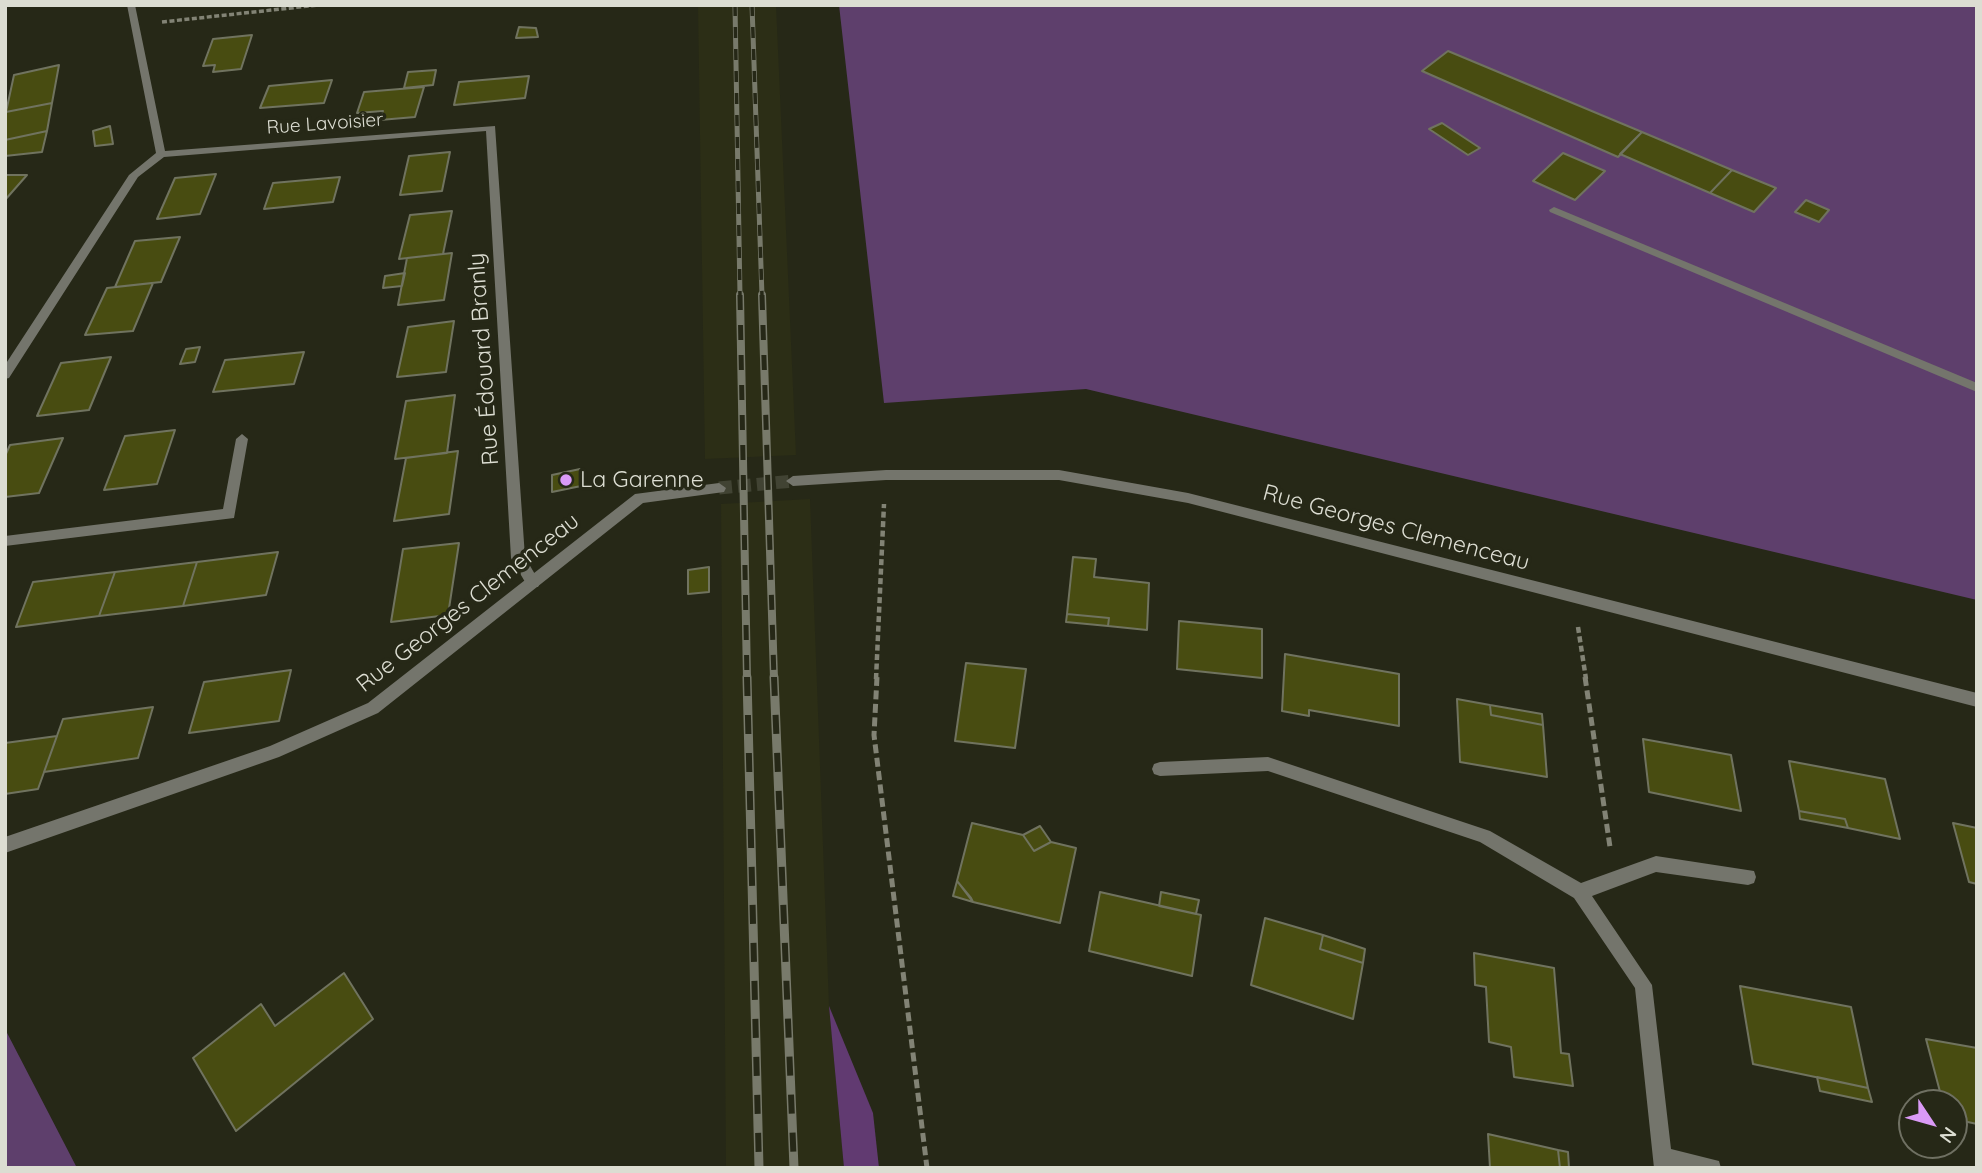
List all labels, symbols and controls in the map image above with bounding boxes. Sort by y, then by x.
street label: Rue Lavoisier [266,109,384,139]
street label: Rue Édouard Branly [463,252,505,466]
place label: La Garenne [580,466,704,494]
marker: La Garenne [558,472,574,488]
street label: Rue Georges Clemenceau [1260,479,1532,577]
street label: Rue Georges Clemenceau [351,507,585,699]
north arrow [1898,1089,1968,1159]
text: N [1935,1122,1962,1148]

